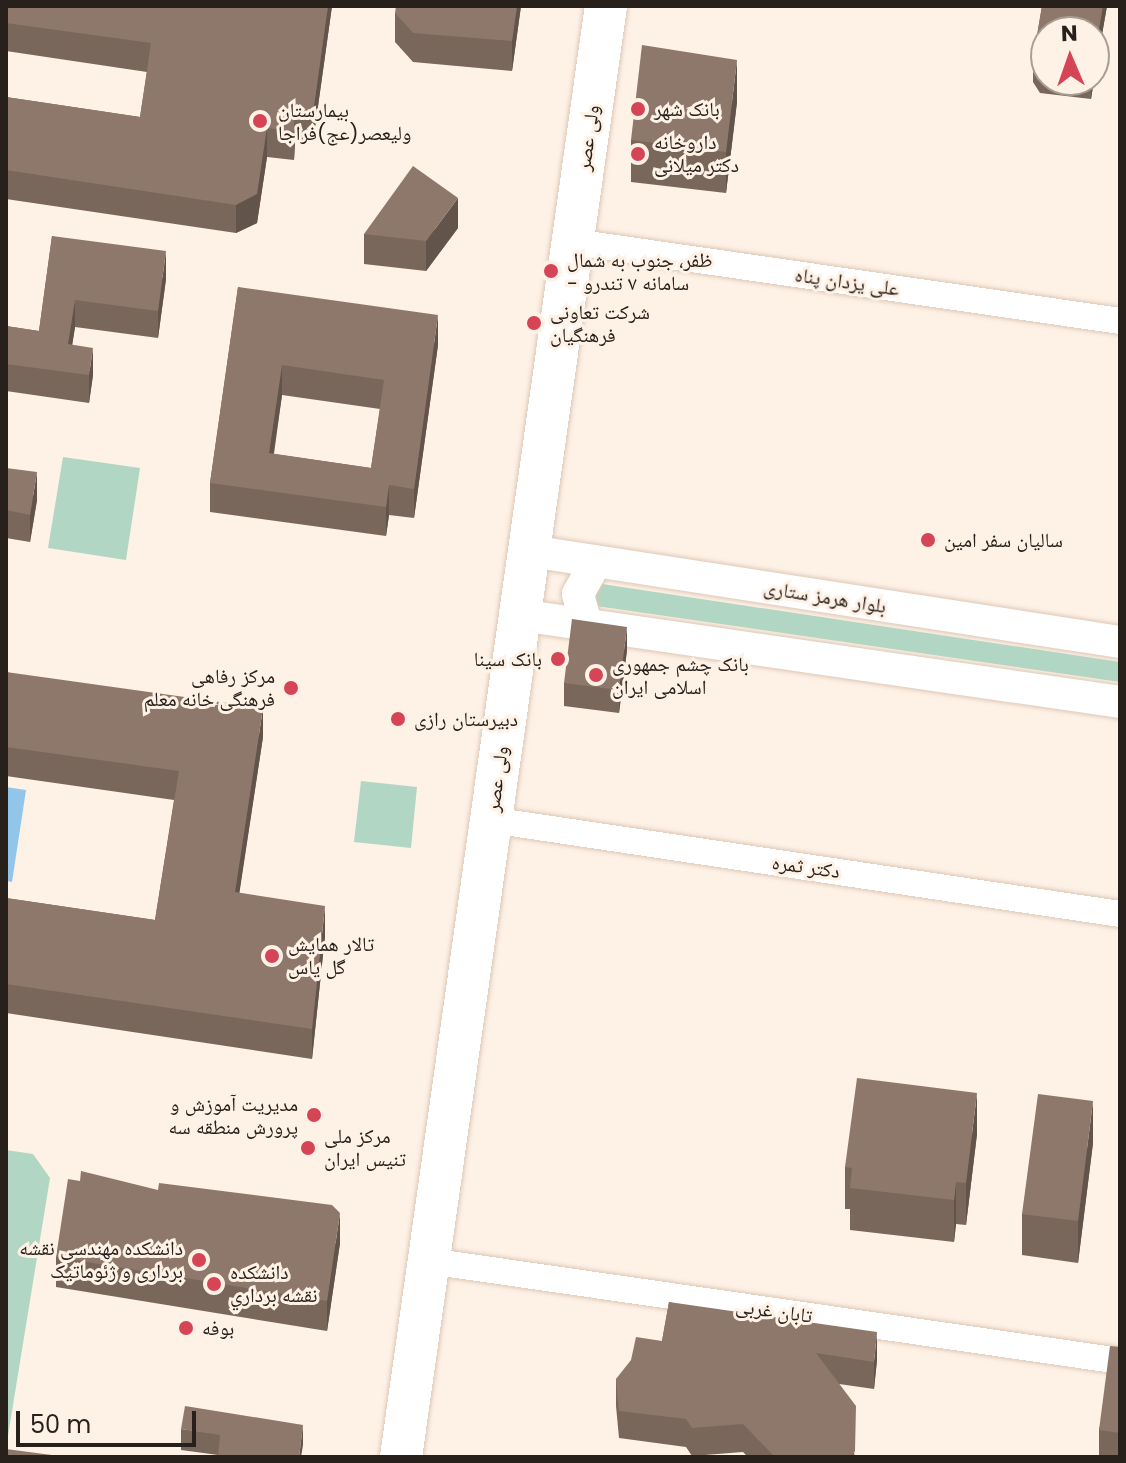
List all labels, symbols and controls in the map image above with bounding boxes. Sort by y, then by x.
north arrow [1030,16,1110,96]
text: N [1060,18,1078,49]
place label: بانک شهر [654,97,720,121]
place label: بیمارستان ولیعصر(عج)فراجا [278,98,411,145]
marker: بانک شهر [629,100,647,118]
street label: ولی عصر [571,103,605,173]
marker: بیمارستان ولیعصر(عج)فراجا [249,110,271,132]
place label: داروخانه دکتر میلانی [654,130,739,177]
marker: داروخانه دکتر میلانی [629,145,647,163]
place label: ظفر، جنوب به شمال - سامانه ۷ تندرو [567,248,713,295]
marker: ظفر، جنوب به شمال - سامانه ۷ تندرو [542,262,560,280]
street label: علی یزدان پناه [793,263,901,301]
place label: شرکت تعاونی فرهنگیان [550,300,650,347]
marker: شرکت تعاونی فرهنگیان [525,314,543,332]
place label: سالیان سفر امین [944,528,1063,552]
marker: سالیان سفر امین [919,531,937,549]
street label: بلوار هرمز ستاری [762,575,888,619]
place label: بانک سینا [474,647,542,671]
marker: بانک سینا [549,650,567,668]
place label: بانک چشم جمهوری اسلامی ایران [612,652,749,699]
place label: مرکز رفاهی فرهنگی خانه معلم [144,664,275,711]
marker: بانک چشم جمهوری اسلامی ایران [587,666,605,684]
marker: مرکز رفاهی فرهنگی خانه معلم [282,679,300,697]
place label: دبیرستان رازی [414,707,518,731]
marker: دبیرستان رازی [389,710,407,728]
street label: ولی عصر [480,744,514,814]
street label: دکتر ثمره [770,850,842,884]
place label: تالار همایش گل یاس [288,932,374,979]
marker: تالار همایش گل یاس [263,947,281,965]
place label: مدیریت آموزش و پرورش منطقه سه [169,1092,298,1139]
marker: مدیریت آموزش و پرورش منطقه سه [305,1106,323,1124]
place label: مرکز ملی تنیس ایران [324,1124,406,1171]
marker: مرکز ملی تنیس ایران [299,1139,317,1157]
place label: دانشکده مهندسی نقشه برداری و ژئوماتیک [19,1236,183,1283]
marker: دانشکده مهندسی نقشه برداری و ژئوماتیک [190,1251,208,1269]
place label: دانشكده نقشه برداري [230,1260,318,1307]
marker: دانشكده نقشه برداري [205,1275,223,1293]
street label: تابان غربی [734,1294,814,1328]
place label: بوفه [202,1316,234,1340]
marker: بوفه [177,1319,195,1337]
scale bar [20,1395,200,1445]
text: 50 m [30,1408,91,1441]

